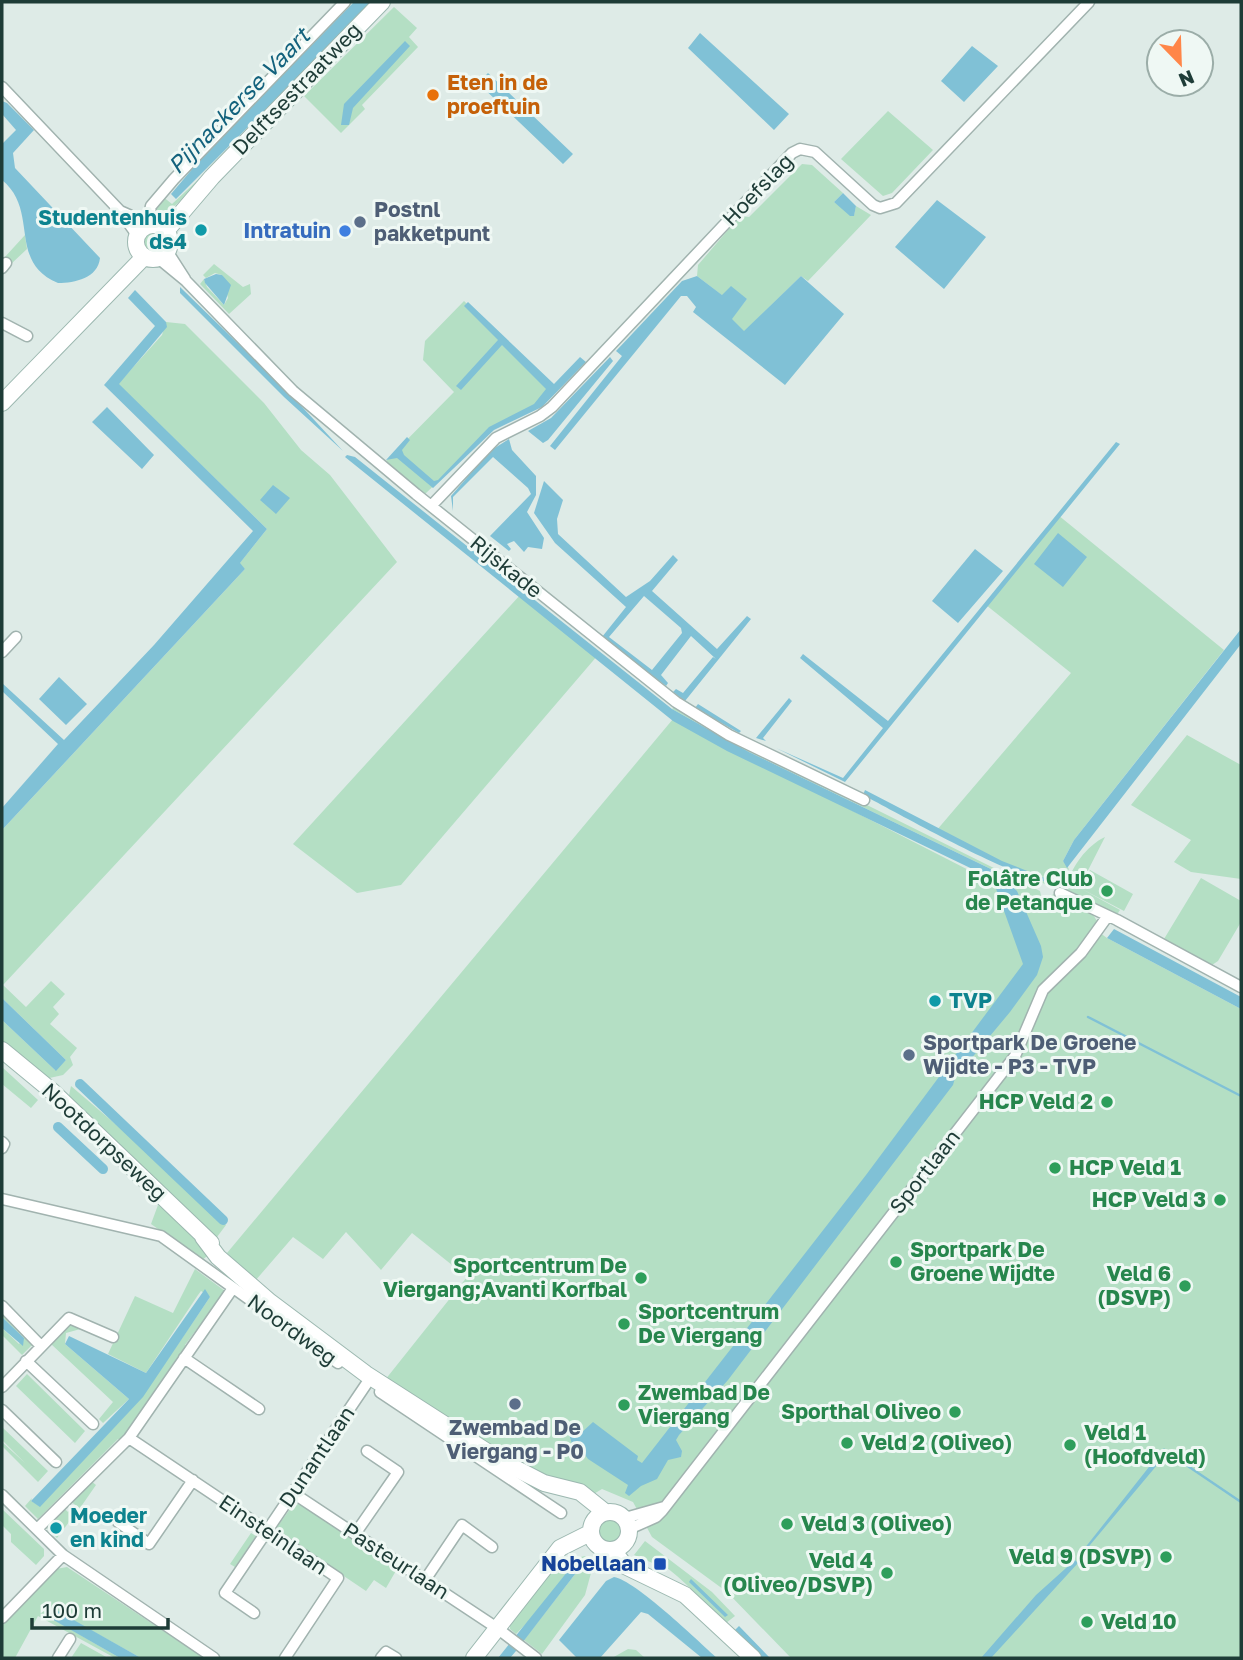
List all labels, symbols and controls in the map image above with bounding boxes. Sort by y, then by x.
street label: Delftsestraatweg [226,17,366,160]
water label: Pijnackerse Vaart [162,20,316,179]
north arrow [1145,28,1215,98]
text: N [1176,66,1198,93]
place label: Eten in de proeftuin [447,69,548,119]
marker: Eten in de proeftuin [425,87,441,103]
street label: Hoefslag [716,148,798,231]
place label: Postnl pakketpunt [374,196,490,246]
place label: Studentenhuis ds4 [38,204,187,254]
marker: Postnl pakketpunt [352,214,368,230]
place label: Intratuin [243,217,331,243]
marker: Studentenhuis ds4 [193,222,209,238]
marker: Intratuin [337,223,353,239]
street label: Rijskade [465,529,548,603]
place label: Folâtre Club de Petanque [965,865,1093,915]
marker: Folâtre Club de Petanque [1099,883,1115,899]
place label: TVP [949,987,992,1013]
marker: TVP [927,993,943,1009]
place label: Sportpark De Groene Wijdte - P3 - TVP [923,1029,1136,1079]
marker: Sportpark De Groene Wijdte - P3 - TVP [901,1047,917,1063]
street label: Nootdorpseweg [37,1077,172,1206]
place label: HCP Veld 2 [979,1088,1093,1114]
marker: HCP Veld 2 [1099,1094,1115,1110]
street label: Sportlaan [883,1124,965,1219]
place label: HCP Veld 1 [1069,1154,1181,1180]
marker: HCP Veld 1 [1047,1160,1063,1176]
place label: HCP Veld 3 [1092,1186,1206,1212]
marker: HCP Veld 3 [1212,1192,1228,1208]
place label: Sportpark De Groene Wijdte [910,1236,1055,1286]
place label: Sportcentrum De Viergang;Avanti Korfbal [383,1252,627,1302]
marker: Sportpark De Groene Wijdte [888,1254,904,1270]
place label: Veld 6 (DSVP) [1097,1260,1171,1310]
marker: Sportcentrum De Viergang;Avanti Korfbal [633,1270,649,1286]
marker: Veld 6 (DSVP) [1177,1278,1193,1294]
street label: Noordweg [243,1288,342,1370]
place label: Sportcentrum De Viergang [638,1298,779,1348]
marker: Sportcentrum De Viergang [616,1316,632,1332]
place label: Zwembad De Viergang [638,1379,770,1429]
marker: Zwembad De Viergang - P0 [507,1396,523,1412]
marker: Zwembad De Viergang [616,1397,632,1413]
place label: Sporthal Oliveo [781,1398,941,1424]
street label: Dunantlaan [273,1401,360,1512]
marker: Sporthal Oliveo [947,1404,963,1420]
place label: Zwembad De Viergang - P0 [446,1414,584,1464]
place label: Veld 1 (Hoofdveld) [1084,1419,1206,1469]
place label: Veld 2 (Oliveo) [861,1429,1012,1455]
marker: Veld 2 (Oliveo) [839,1435,855,1451]
marker: Veld 1 (Hoofdveld) [1062,1437,1078,1453]
street label: Einsteinlaan [214,1488,333,1580]
place label: Moeder en kind [70,1502,147,1552]
place label: Veld 3 (Oliveo) [801,1510,952,1536]
street label: Pasteurlaan [339,1516,455,1604]
marker: Veld 3 (Oliveo) [779,1516,795,1532]
marker: Moeder en kind [48,1520,64,1536]
place label: Veld 9 (DSVP) [1009,1543,1152,1569]
place label: Veld 4 (Oliveo/DSVP) [723,1547,873,1597]
marker: Veld 9 (DSVP) [1158,1549,1174,1565]
place label: Nobellaan [541,1550,646,1576]
marker: Nobellaan [652,1556,668,1572]
marker: Veld 4 (Oliveo/DSVP) [879,1565,895,1581]
scale bar [32,1586,168,1630]
text: 100 m [42,1597,102,1623]
place label: Veld 10 [1101,1608,1177,1634]
marker: Veld 10 [1079,1614,1095,1630]

